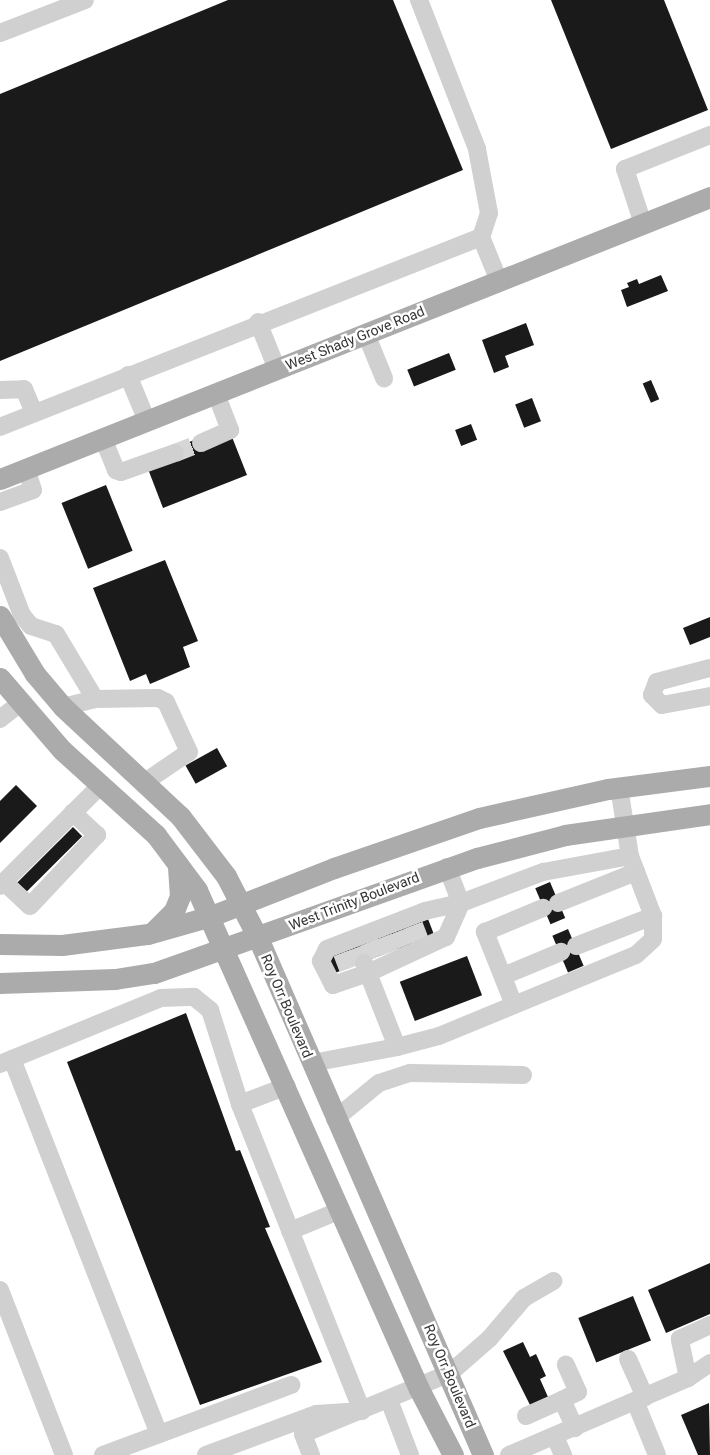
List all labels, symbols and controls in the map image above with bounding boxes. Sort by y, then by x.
street label: West Shady Grove Road [283,302,427,374]
street label: West Trinity Boulevard [286,868,422,934]
street label: Roy Orr Boulevard [258,952,316,1060]
street label: Roy Orr Boulevard [421,1322,479,1430]

